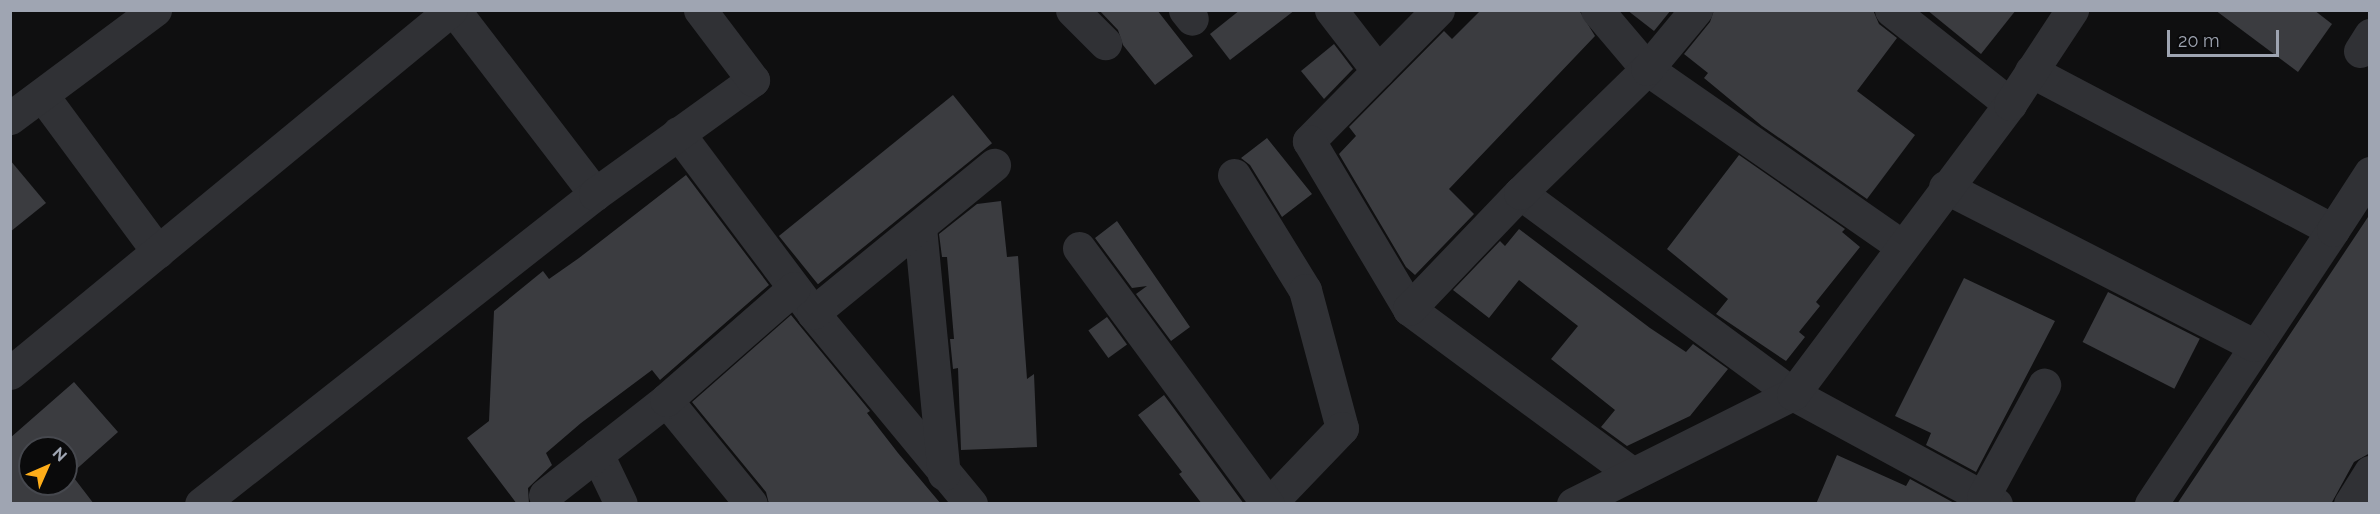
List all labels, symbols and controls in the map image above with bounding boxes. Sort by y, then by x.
scale bar [2170,18,2282,56]
text: 20 m [2178,30,2220,51]
north arrow [18,436,78,496]
text: N [49,443,71,465]

